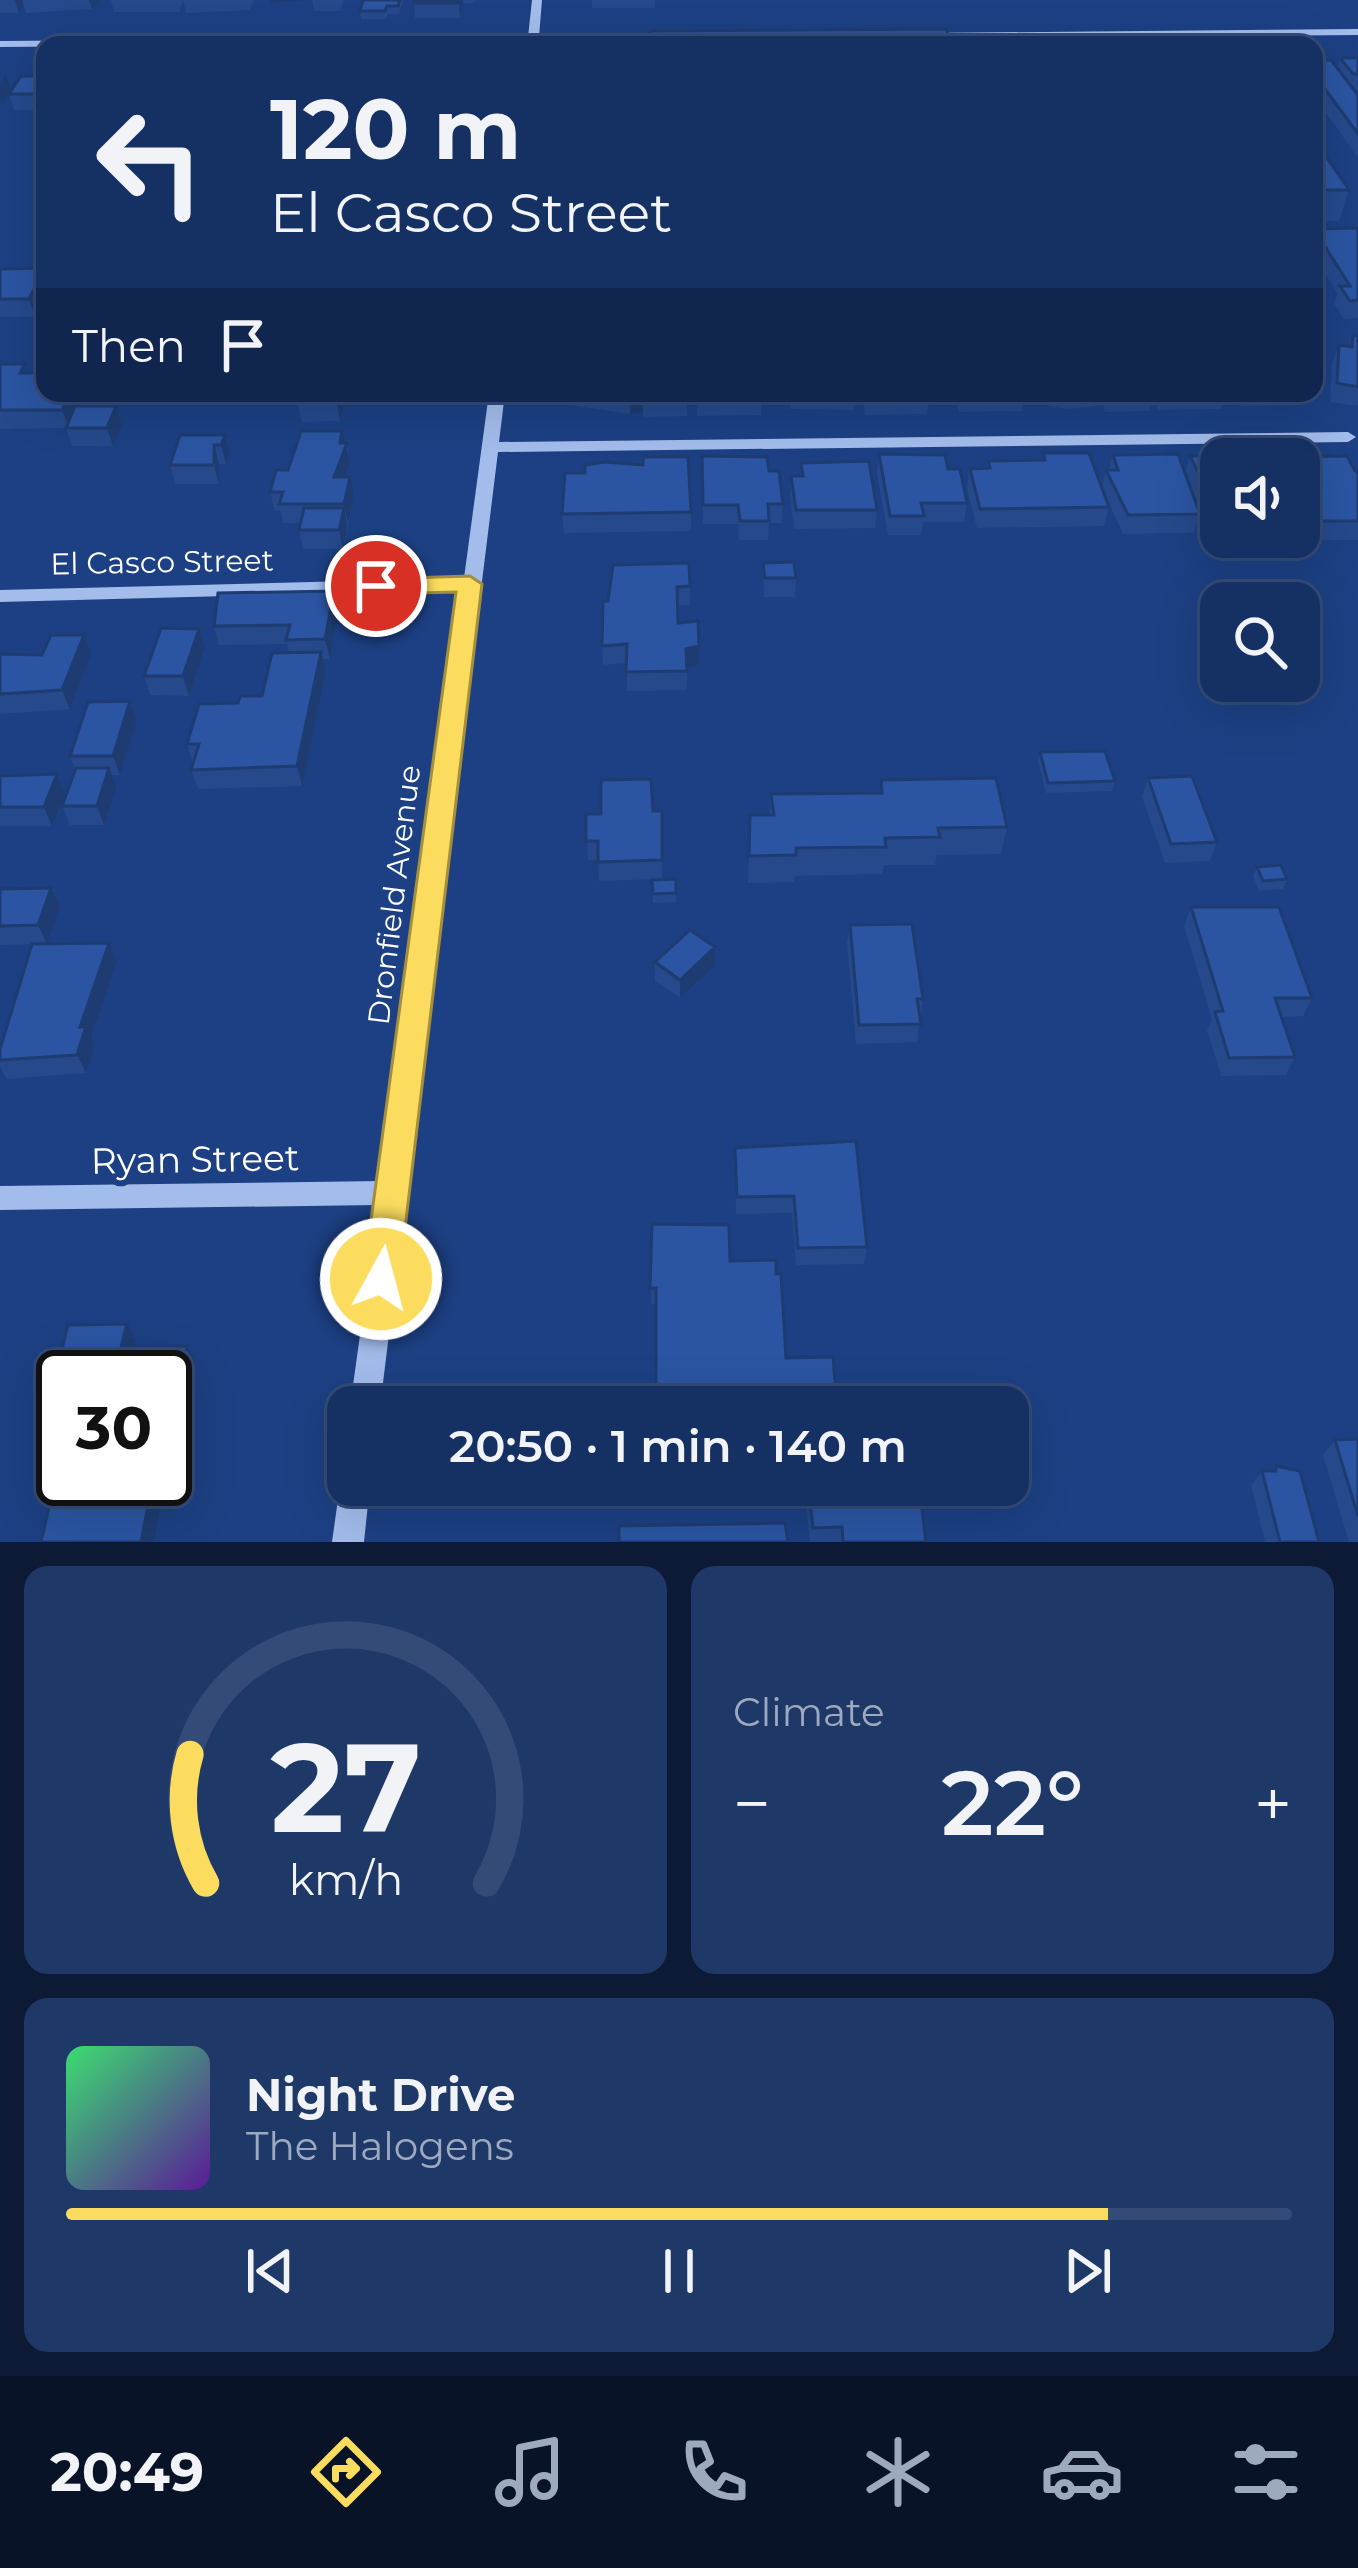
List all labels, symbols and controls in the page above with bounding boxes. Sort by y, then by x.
text: 120 m [270,78,521,180]
icon: left [72,84,228,240]
text: El Casco Street [270,180,672,246]
icon: arrive [210,312,276,378]
text: Then [72,318,186,373]
map controls [1200,438,1320,702]
button: sound [1200,438,1320,558]
pin [325,535,427,637]
street label: El Casco Street [50,542,274,582]
icon: arrive [343,553,409,619]
button: search [1200,582,1320,702]
street label: Dronfield Avenue [360,763,428,1027]
street label: Ryan Street [90,1135,300,1183]
position arrow [318,1216,444,1342]
speed limit sign: 30 [36,1350,192,1506]
text: 20:50 · 1 min · 140 m [449,1418,907,1473]
text: Climate [733,1688,885,1736]
text: 27 [270,1711,421,1863]
text: 22° [941,1748,1084,1858]
text: − [733,1763,771,1844]
text: + [1254,1763,1292,1844]
text: km/h [288,1853,403,1906]
text: Night Drive [246,2067,515,2122]
text: The Halogens [246,2122,514,2170]
icon: previous [237,2238,303,2304]
icon: pause [646,2238,712,2304]
icon: next [1055,2238,1121,2304]
icon: directions [304,2430,388,2514]
icon: music [488,2430,572,2514]
icon: phone [672,2430,756,2514]
icon: climate [856,2430,940,2514]
icon: car [1040,2430,1124,2514]
icon: filters [1224,2430,1308,2514]
text: 20:49 [50,2439,204,2505]

